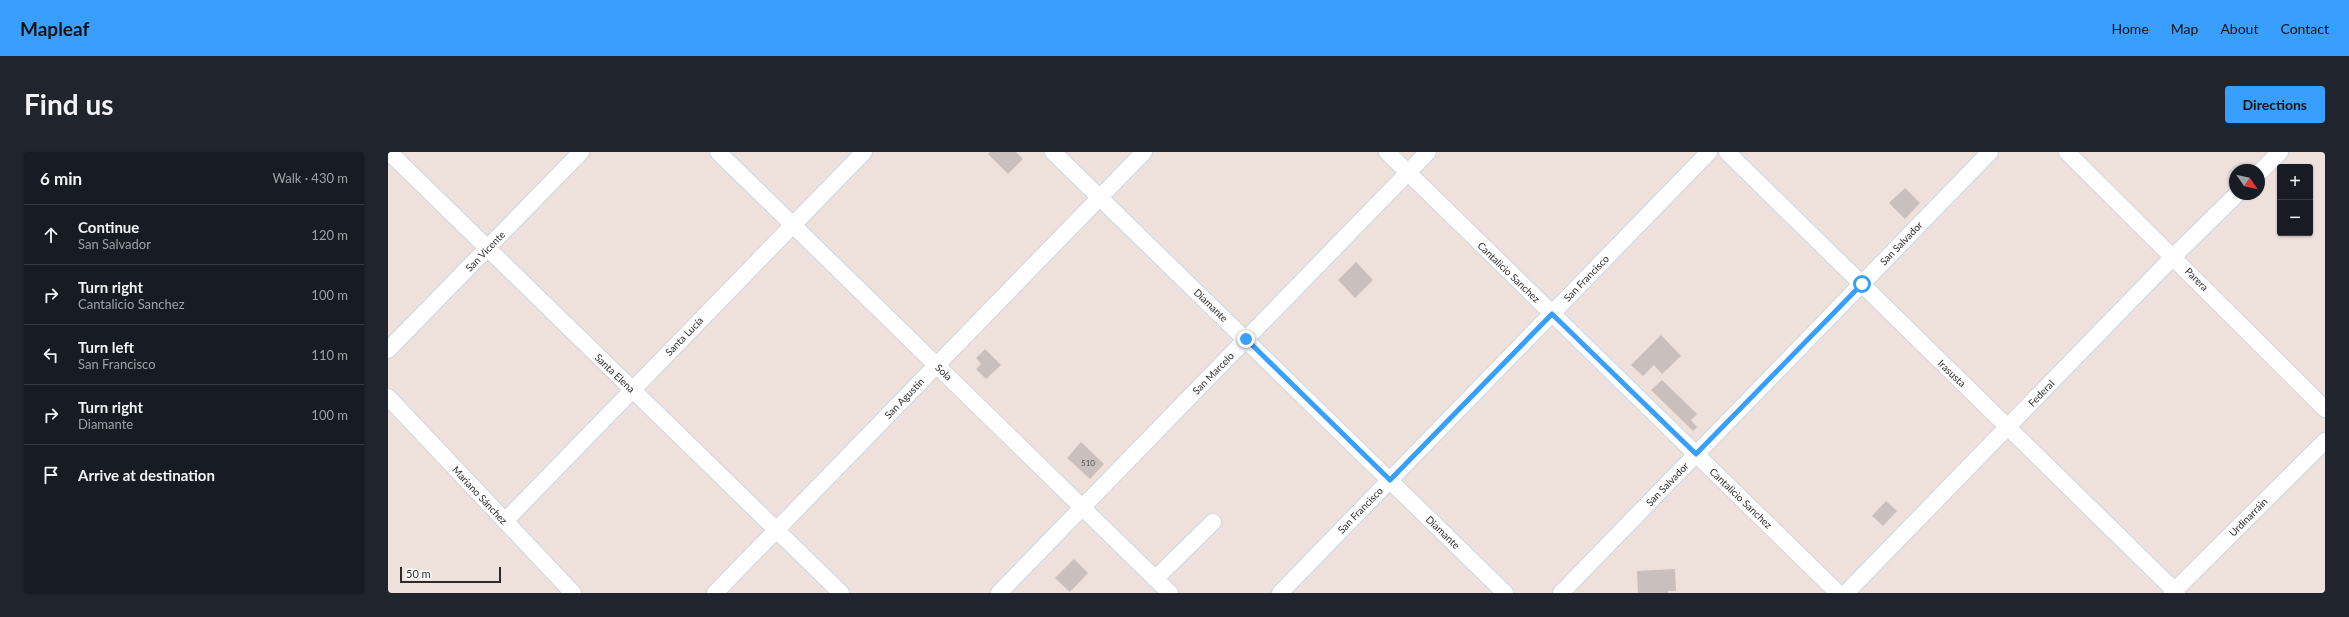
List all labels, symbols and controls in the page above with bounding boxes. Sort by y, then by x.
text: Mapleaf [20,17,89,40]
text: Home [2111,20,2149,37]
text: Map [2171,20,2198,37]
text: About [2220,20,2258,37]
text: Contact [2280,20,2329,37]
button: Directions [2225,86,2325,123]
text: Find us [24,87,114,121]
north arrow [2229,164,2265,200]
map controls [2277,164,2313,236]
button: + [2277,164,2313,200]
text: 6 min [40,168,82,189]
text: Walk · 430 m [272,170,348,186]
button: − [2277,200,2313,236]
text: Continue [78,218,139,236]
street label: San Salvador [1877,218,1925,267]
icon: ahead [40,224,62,246]
text: 120 m [311,227,348,243]
street label: San Vicente [463,228,507,274]
text: San Salvador [78,236,151,252]
street label: Cantalicio Sanchez [1475,239,1543,305]
street label: San Francisco [1561,252,1611,304]
street label: Parera [2183,265,2211,293]
route start [1853,275,1871,293]
text: Turn right [78,278,143,296]
icon: right [40,284,62,306]
street label: Diamante [1192,286,1230,324]
text: 100 m [311,287,348,303]
text: Cantalicio Sanchez [78,296,185,312]
street label: Santa Lucía [662,314,706,358]
route end [1237,330,1255,348]
text: Turn left [78,338,134,356]
icon: left [40,344,62,366]
text: 110 m [311,347,348,363]
street label: San Marcelo [1190,349,1236,397]
street label: Santa Elena [593,351,637,395]
text: San Francisco [78,356,156,372]
street label: Irasusta [1936,357,1968,389]
street label: Sola [933,361,955,383]
street label: San Agustín [882,375,926,421]
street label: Federal [2025,377,2057,409]
text: Turn right [78,398,143,416]
icon: right [40,404,62,426]
text: 100 m [311,407,348,423]
text: Diamante [78,416,133,432]
house number: 510 [1081,458,1095,468]
street label: San Salvador [1643,459,1691,508]
street label: Mariano Sánchez [450,463,510,527]
icon: arrive [40,464,62,486]
street label: Cantalicio Sanchez [1707,465,1775,531]
text: Arrive at destination [78,466,215,484]
street label: San Francisco [1335,484,1385,536]
street label: Urdinarráin [2226,495,2270,539]
street label: Diamante [1424,513,1462,551]
scale bar [400,565,501,584]
text: 50 m [406,567,431,580]

